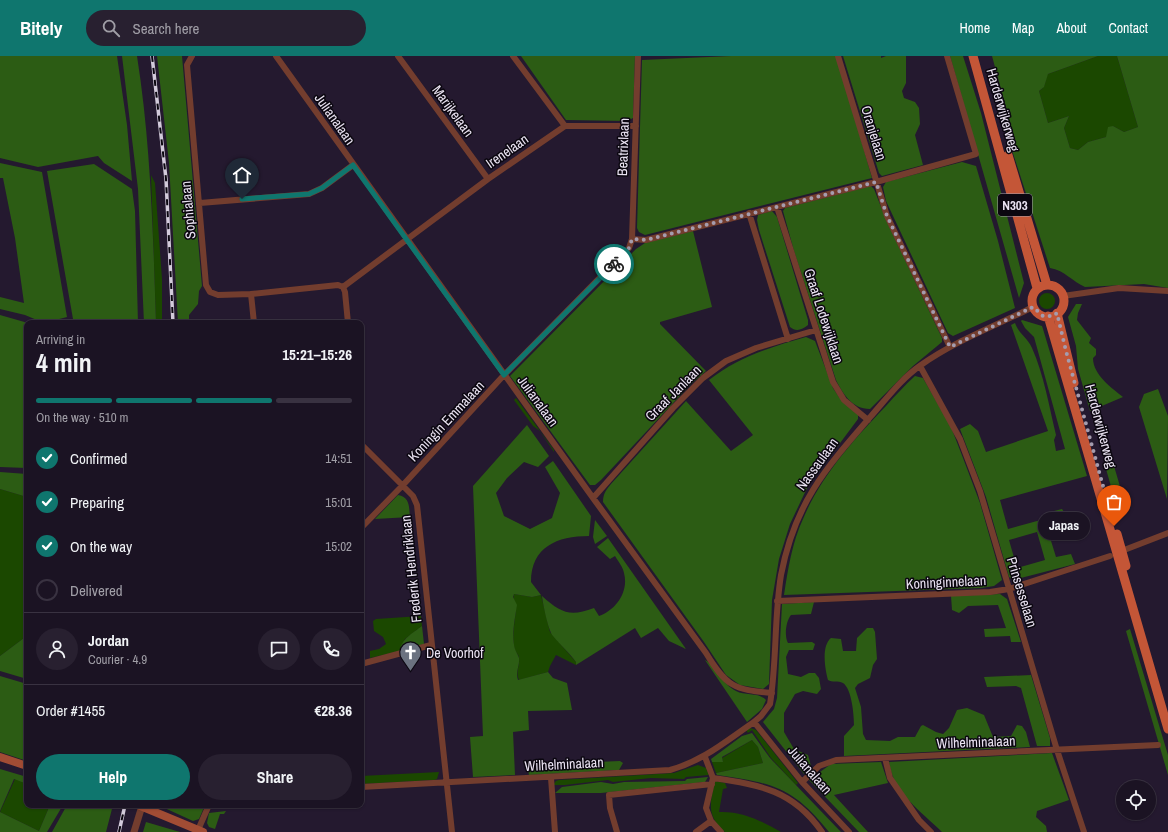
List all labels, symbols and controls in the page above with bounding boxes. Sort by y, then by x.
search box [86,10,366,46]
text: Bitely [20,15,62,41]
icon: search [100,17,122,39]
text: Search here [132,18,199,39]
text: Home [959,19,990,37]
text: Map [1012,19,1034,37]
text: About [1056,19,1086,37]
text: Contact [1108,19,1148,37]
street label: Harderwijkerweg [982,66,1024,154]
street label: Marijkelaan [428,82,478,140]
street label: Julianalaan [311,90,359,148]
street label: Oranjelaan [857,104,891,162]
street label: Beatrixlaan [613,118,633,176]
street label: Irenelaan [482,130,532,172]
pin [225,158,259,199]
icon: home [231,164,253,186]
street label: Sophialaan [177,180,199,240]
road number: N303 [998,194,1032,216]
courier [594,244,634,284]
icon: bike [603,253,625,275]
street label: Graaf Lodewijklaan [800,266,848,366]
text: Arriving in [36,331,85,348]
text: 15:21–15:26 [282,344,352,365]
text: 4 min [36,345,92,380]
street label: Graaf Janlaan [641,361,705,425]
street label: Julianalaan [513,372,563,430]
street label: Koningin Emmalaan [404,377,488,465]
street label: Harderwijkerweg [1081,382,1121,471]
text: On the way · 510 m [36,409,128,426]
street label: Nassaulaan [792,434,842,494]
icon: check [36,447,58,469]
text: Confirmed [70,448,127,469]
text: 14:51 [325,450,352,467]
pin [1097,485,1131,526]
icon: check [36,491,58,513]
icon: bag [1103,491,1125,513]
text: Preparing [70,492,124,513]
text: 15:01 [325,494,352,511]
callout: Japas [1038,512,1090,540]
street label: Frederik Hendriklaan [396,514,426,624]
text: Japas [1049,517,1079,534]
icon: check [36,535,58,557]
text: On the way [70,536,132,557]
text: 15:02 [325,538,352,555]
street label: Prinsesselaan [1003,555,1041,629]
street label: Koninginnelaan [905,571,987,593]
text: Delivered [70,580,123,601]
button: person [36,628,78,670]
button: chat [258,628,300,670]
button: phone [310,628,352,670]
text: Jordan [88,630,129,651]
church icon: De Voorhof [398,640,424,673]
place label: De Voorhof [426,644,484,662]
text: Courier · 4.9 [88,651,147,668]
text: Order #1455 [36,700,105,721]
text: €28.36 [314,700,352,721]
street label: Wilhelminalaan [936,732,1016,752]
street label: Julianalaan [784,742,836,798]
street label: Wilhelminalaan [524,753,604,775]
button: Help [36,754,190,800]
button: Share [198,754,352,800]
map controls [1116,780,1156,820]
button: locate [1116,780,1156,820]

